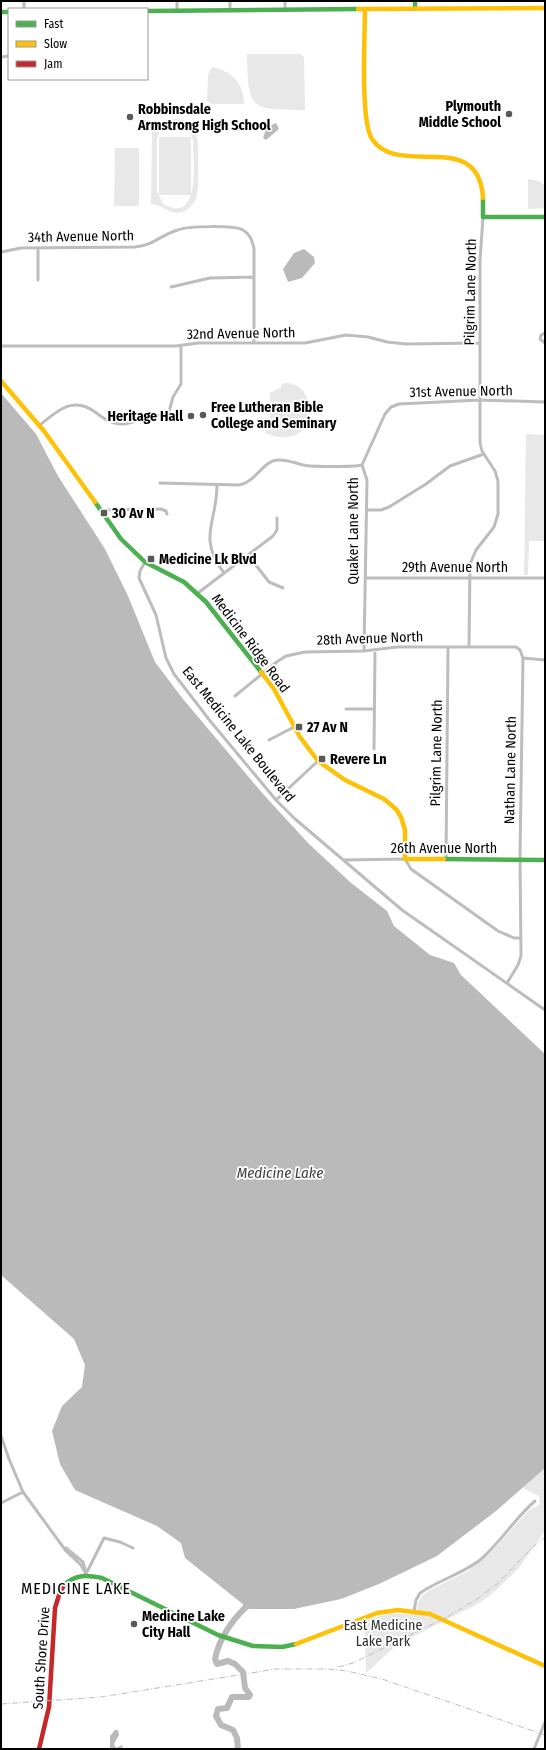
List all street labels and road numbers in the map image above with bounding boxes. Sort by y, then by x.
street label: 34th Avenue North [28,227,134,246]
street label: Pilgrim Lane North [461,238,480,346]
street label: 32nd Avenue North [187,324,295,343]
street label: 31st Avenue North [409,382,513,401]
street label: Quaker Lane North [345,477,362,585]
street label: 29th Avenue North [402,559,508,576]
street label: Medicine Ridge Road [208,591,293,696]
street label: 28th Avenue North [317,628,424,649]
street label: East Medicine Lake Boulevard [179,663,298,805]
street label: Pilgrim Lane North [427,699,446,807]
street label: Nathan Lane North [501,716,520,824]
street label: 26th Avenue North [391,840,497,857]
street label: South Shore Drive [29,1606,54,1710]

